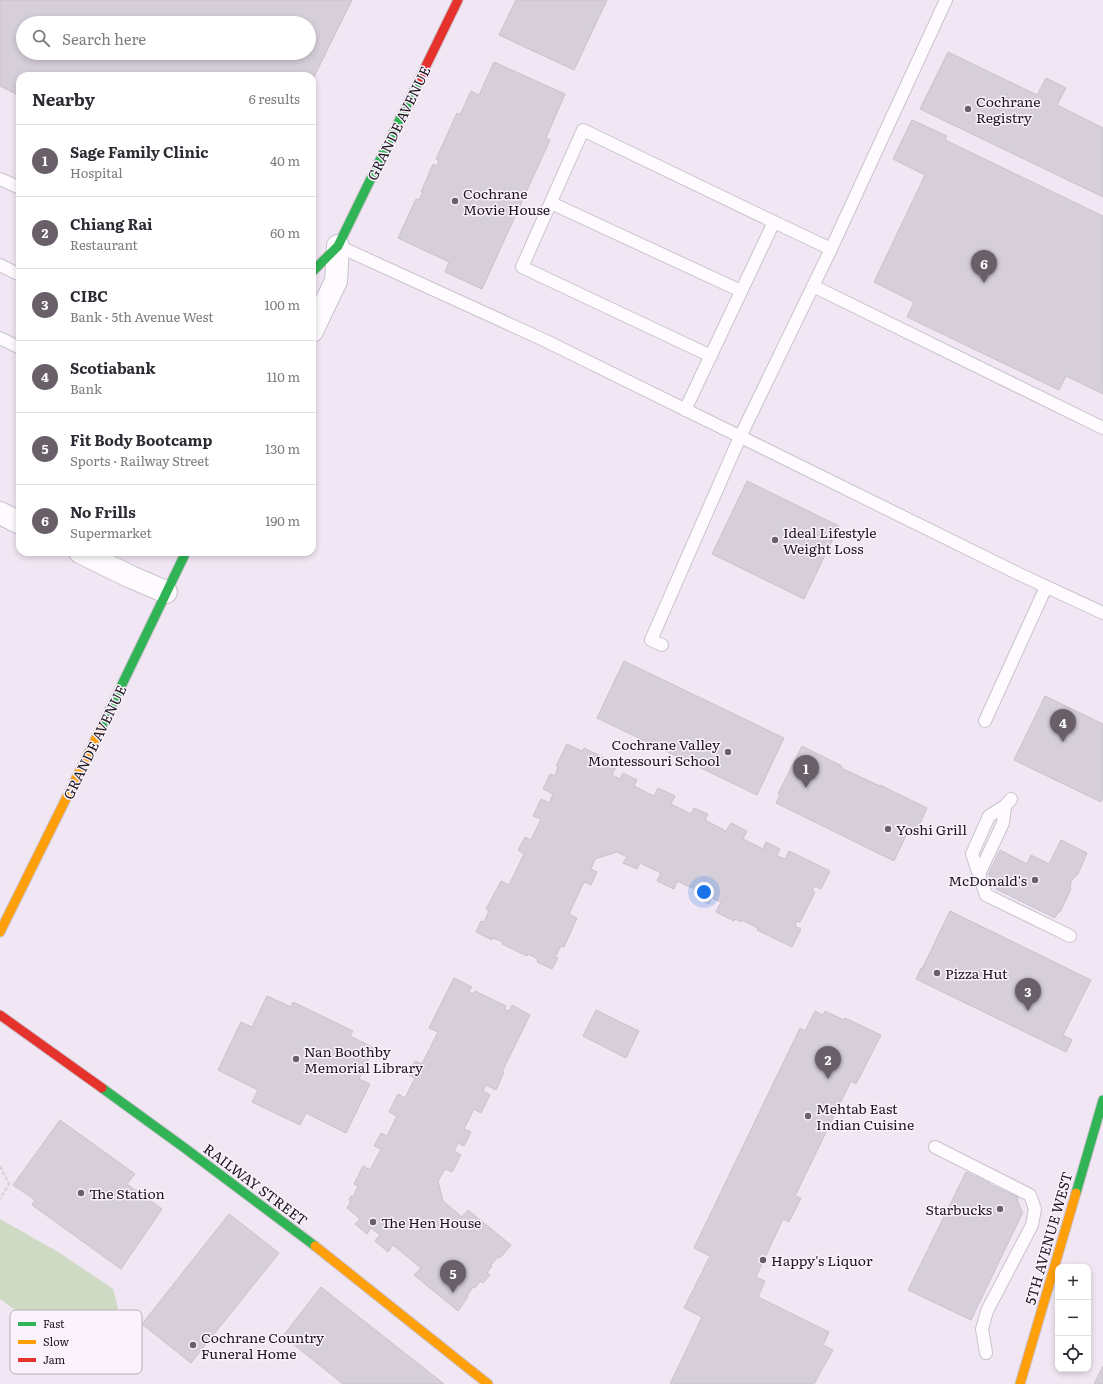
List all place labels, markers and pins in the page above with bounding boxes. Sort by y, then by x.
place label: Cochrane Registry [976,91,1040,127]
marker: Cochrane Registry [963,104,973,114]
place label: Cochrane Movie House [463,183,550,219]
marker: Cochrane Movie House [450,196,460,206]
pin: 6 [971,250,997,283]
place label: Ideal Lifestyle Weight Loss [783,522,876,558]
marker: Ideal Lifestyle Weight Loss [770,535,780,545]
pin: 4 [1050,709,1076,742]
place label: Cochrane Valley Montessouri School [588,734,721,770]
marker: Cochrane Valley Montessouri School [723,747,733,757]
pin: 1 [793,755,819,788]
place label: Yoshi Grill [896,819,967,839]
marker: Yoshi Grill [883,824,893,834]
place label: McDonald's [948,870,1027,890]
marker: McDonald's [1030,875,1040,885]
place label: Pizza Hut [945,963,1008,983]
marker: Pizza Hut [932,968,942,978]
pin: 3 [1015,978,1041,1011]
place label: Nan Boothby Memorial Library [304,1041,424,1077]
pin: 2 [815,1046,841,1079]
marker: Nan Boothby Memorial Library [291,1054,301,1064]
place label: Mehtab East Indian Cuisine [816,1098,914,1134]
marker: Mehtab East Indian Cuisine [803,1111,813,1121]
place label: The Station [89,1183,165,1203]
marker: The Station [76,1188,86,1198]
place label: Starbucks [925,1199,992,1219]
marker: Starbucks [995,1204,1005,1214]
place label: The Hen House [381,1212,481,1232]
marker: The Hen House [368,1217,378,1227]
place label: Happy's Liquor [771,1250,873,1270]
marker: Happy's Liquor [758,1255,768,1265]
pin: 5 [440,1260,466,1293]
place label: Cochrane Country Funeral Home [201,1327,325,1363]
marker: Cochrane Country Funeral Home [188,1340,198,1350]

